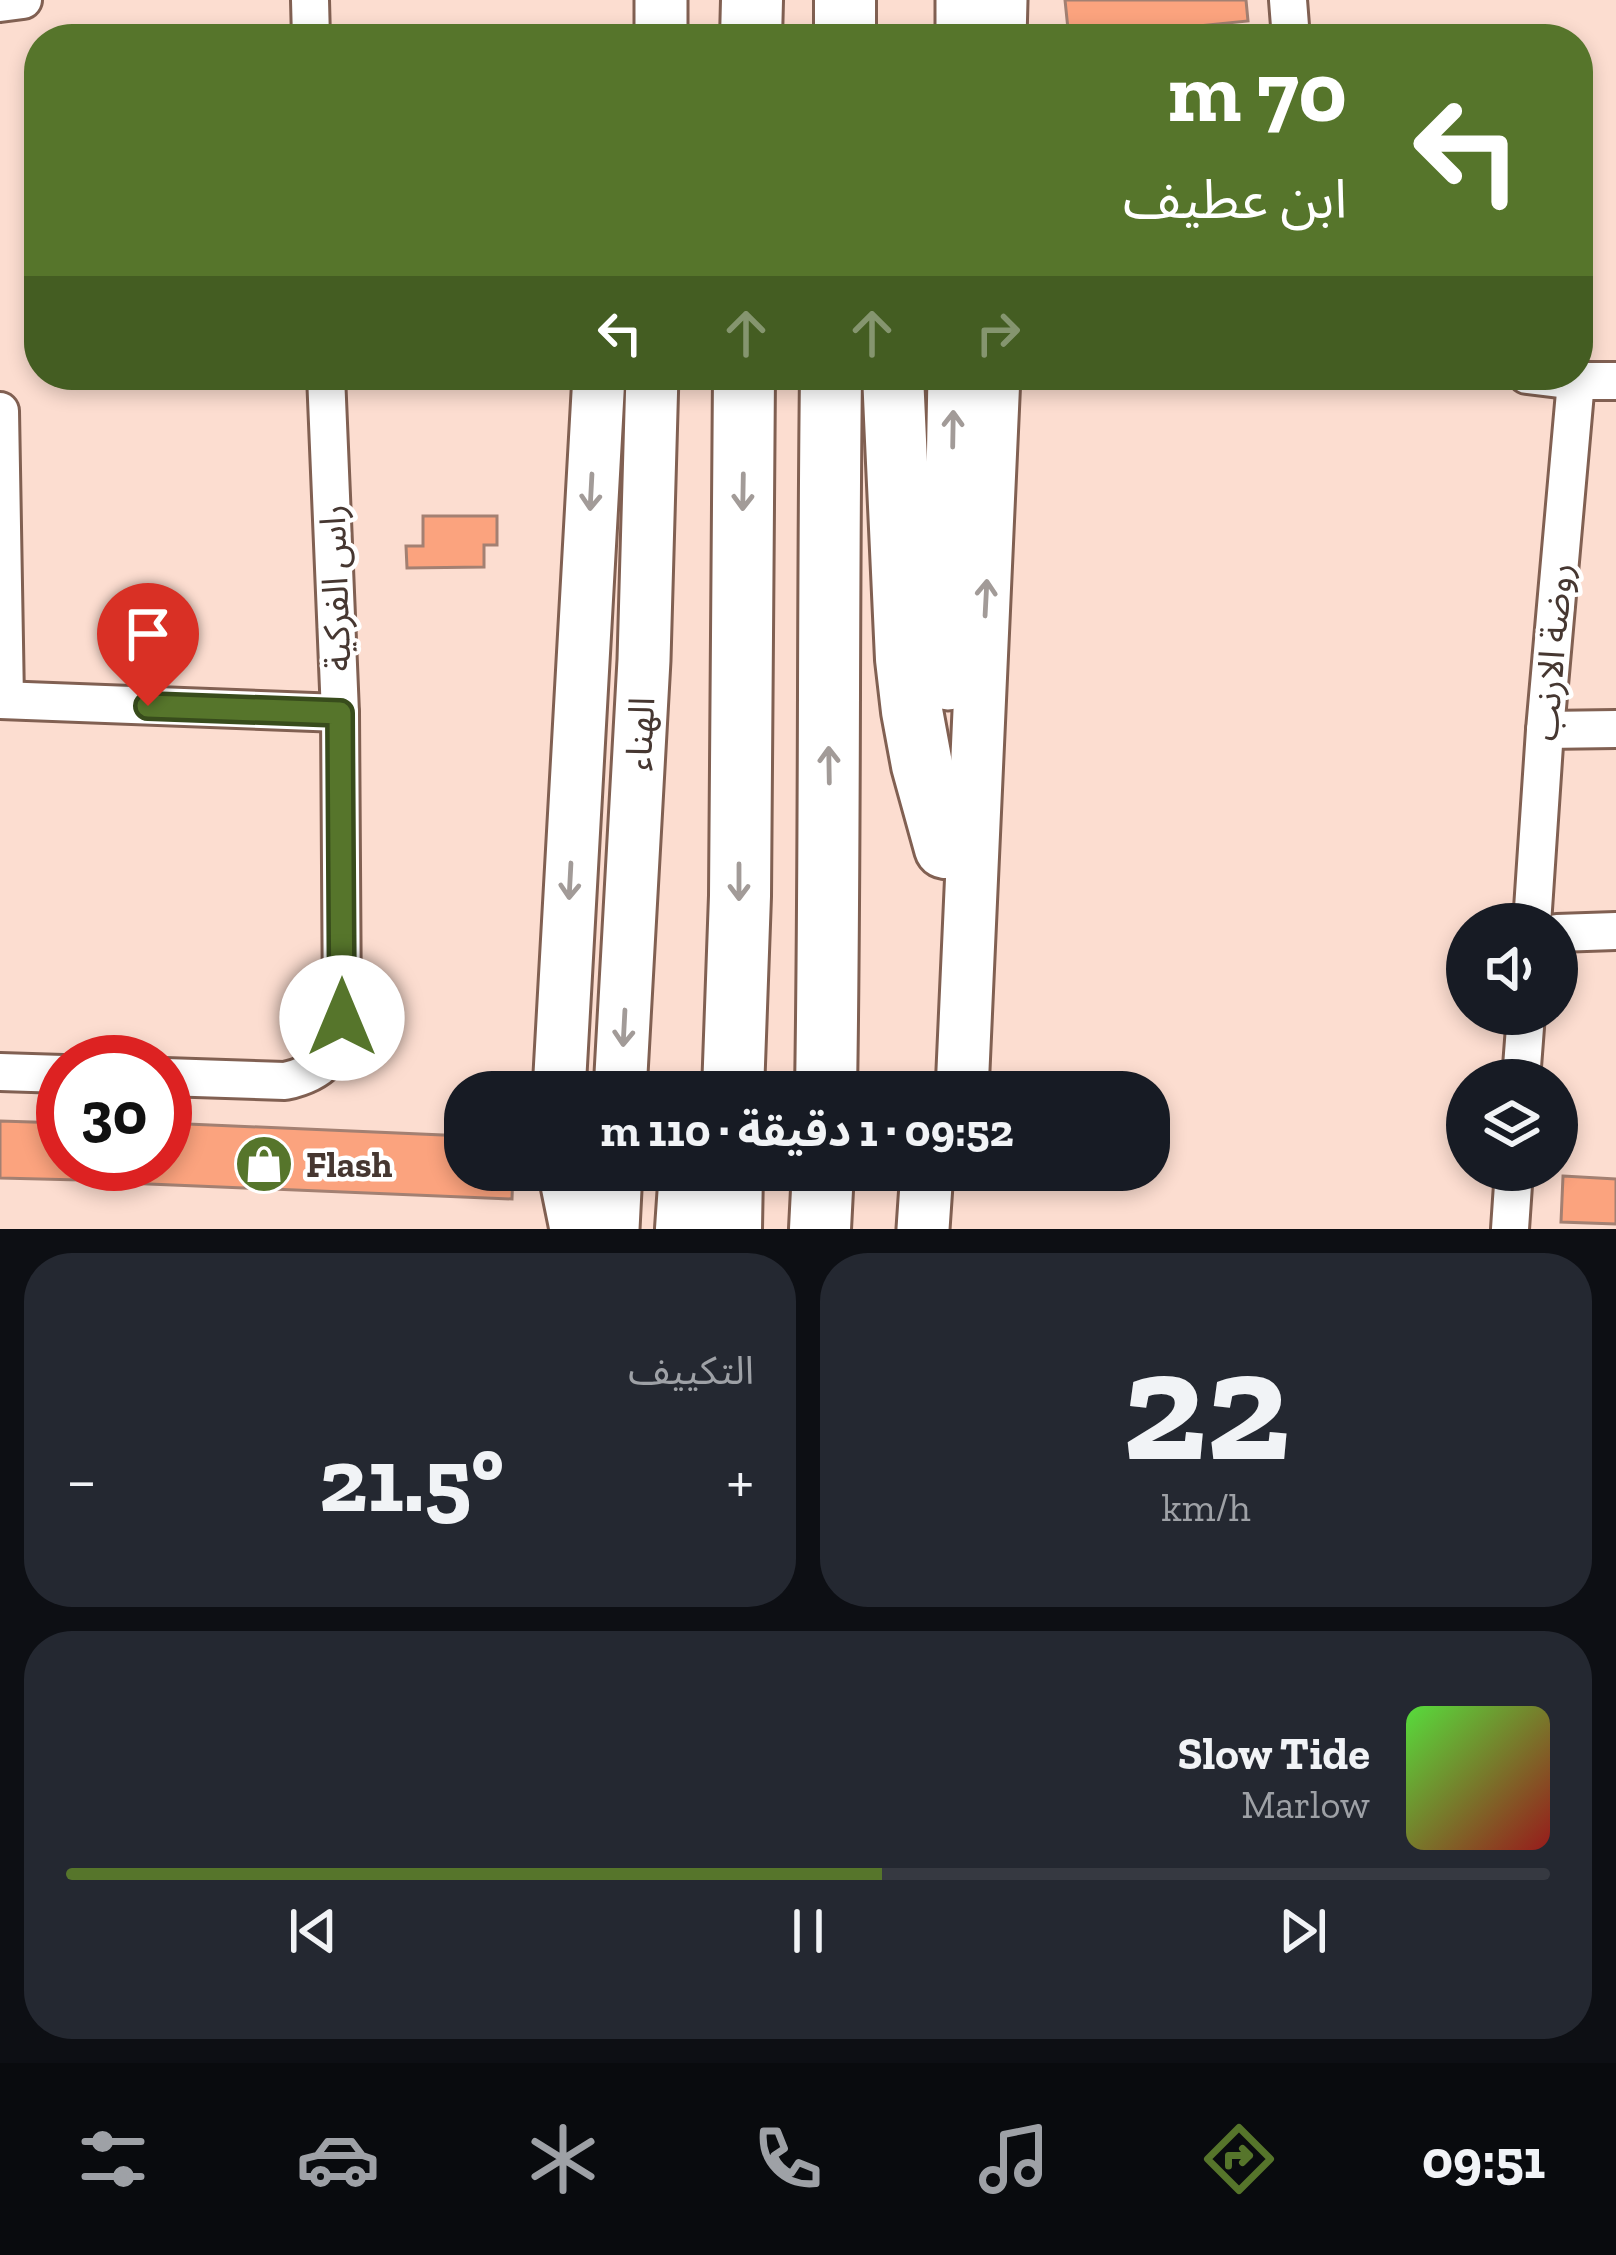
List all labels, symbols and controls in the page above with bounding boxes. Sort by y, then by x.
text: 70 m [1168,42,1347,143]
icon: left [1389,72,1545,228]
text: ابن عطيف [1123,167,1347,232]
icon: left [587,300,653,366]
icon: ahead [713,300,779,366]
icon: ahead [839,300,905,366]
icon: right [965,300,1031,366]
one-way arrow [941,410,964,449]
one-way arrow [579,472,602,511]
one-way arrow [731,472,754,511]
street label: راس الفركية [311,504,359,672]
street label: روضة الارنب [1523,561,1581,743]
one-way arrow [975,579,998,618]
pin [97,583,199,706]
icon: arrive [115,601,181,667]
street label: الهناء [617,696,663,772]
one-way arrow [818,746,840,785]
one-way arrow [558,861,581,900]
one-way arrow [728,862,750,901]
map controls [1446,903,1578,1191]
button: sound [1446,903,1578,1035]
position arrow [279,955,405,1081]
one-way arrow [612,1008,635,1047]
speed limit sign: 30 [36,1035,192,1191]
button: layers [1446,1059,1578,1191]
text: 09:52 · 1 دقيقة · 110 m [600,1104,1014,1158]
shop icon: Flash [233,1133,295,1195]
place label: Flash [306,1143,392,1186]
text: 22 [1122,1312,1290,1499]
text: التكييف [628,1347,754,1394]
text: 21.5° [319,1426,504,1534]
text: − [66,1441,97,1520]
text: + [726,1441,754,1520]
text: km/h [1162,1484,1251,1531]
text: Slow Tide [1177,1727,1370,1781]
text: Marlow [1241,1781,1370,1828]
icon: previous [280,1898,346,1964]
icon: pause [775,1898,841,1964]
icon: next [1270,1898,1336,1964]
icon: filters [71,2117,155,2201]
icon: car [296,2117,380,2201]
icon: climate [521,2117,605,2201]
icon: phone [746,2117,830,2201]
icon: music [972,2117,1056,2201]
icon: directions [1197,2117,1281,2201]
text: 09:51 [1422,2127,1545,2192]

